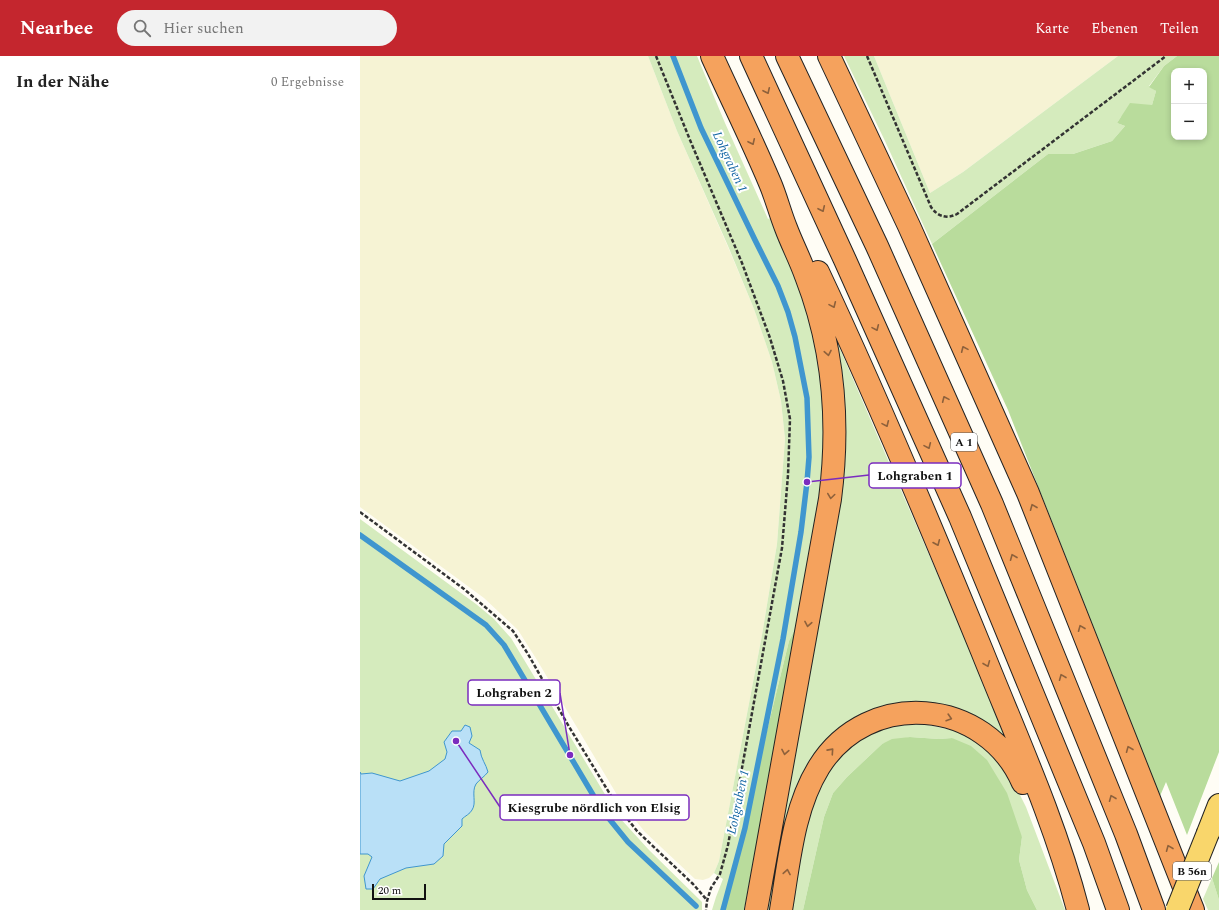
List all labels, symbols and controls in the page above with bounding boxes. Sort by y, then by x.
search box [117,10,397,46]
text: Nearbee [20,14,93,43]
icon: search [131,17,153,39]
text: Hier suchen [163,17,244,40]
text: Karte [1035,18,1069,39]
text: Ebenen [1091,18,1138,39]
text: Teilen [1160,18,1199,39]
map controls [1171,68,1207,140]
button: + [1171,68,1207,104]
text: In der Nähe [16,69,109,95]
text: 0 Ergebnisse [271,72,344,92]
one-way arrow [762,87,770,95]
button: − [1171,104,1207,140]
water label: Lohgraben 1 [707,128,753,196]
one-way arrow [747,138,755,146]
one-way arrow [817,205,825,213]
one-way arrow [828,301,836,309]
one-way arrow [871,324,879,331]
one-way arrow [961,346,969,354]
one-way arrow [823,350,831,356]
one-way arrow [942,395,950,403]
one-way arrow [881,420,889,427]
road number: A 1 [951,433,977,451]
one-way arrow [924,443,932,450]
callout: Lohgraben 1 [869,463,961,488]
text: Lohgraben 1 [877,466,953,486]
one-way arrow [827,493,836,499]
one-way arrow [1030,503,1038,510]
one-way arrow [933,540,941,547]
one-way arrow [1010,553,1018,560]
one-way arrow [804,621,813,627]
one-way arrow [1078,624,1086,631]
one-way arrow [982,660,990,667]
one-way arrow [1059,674,1067,681]
callout: Lohgraben 2 [468,680,560,705]
text: Lohgraben 2 [476,683,552,703]
one-way arrow [946,713,953,722]
one-way arrow [1126,745,1134,752]
one-way arrow [827,748,834,756]
one-way arrow [781,749,790,755]
water label: Lohgraben 1 [721,768,755,836]
one-way arrow [1108,794,1116,801]
callout: Kiesgrube nördlich von Elsig [500,795,689,820]
text: Kiesgrube nördlich von Elsig [508,798,681,818]
one-way arrow [1165,844,1173,851]
road number: B 56n [1173,862,1211,880]
one-way arrow [783,868,791,875]
scale bar [372,882,426,901]
text: 20 m [378,882,401,899]

